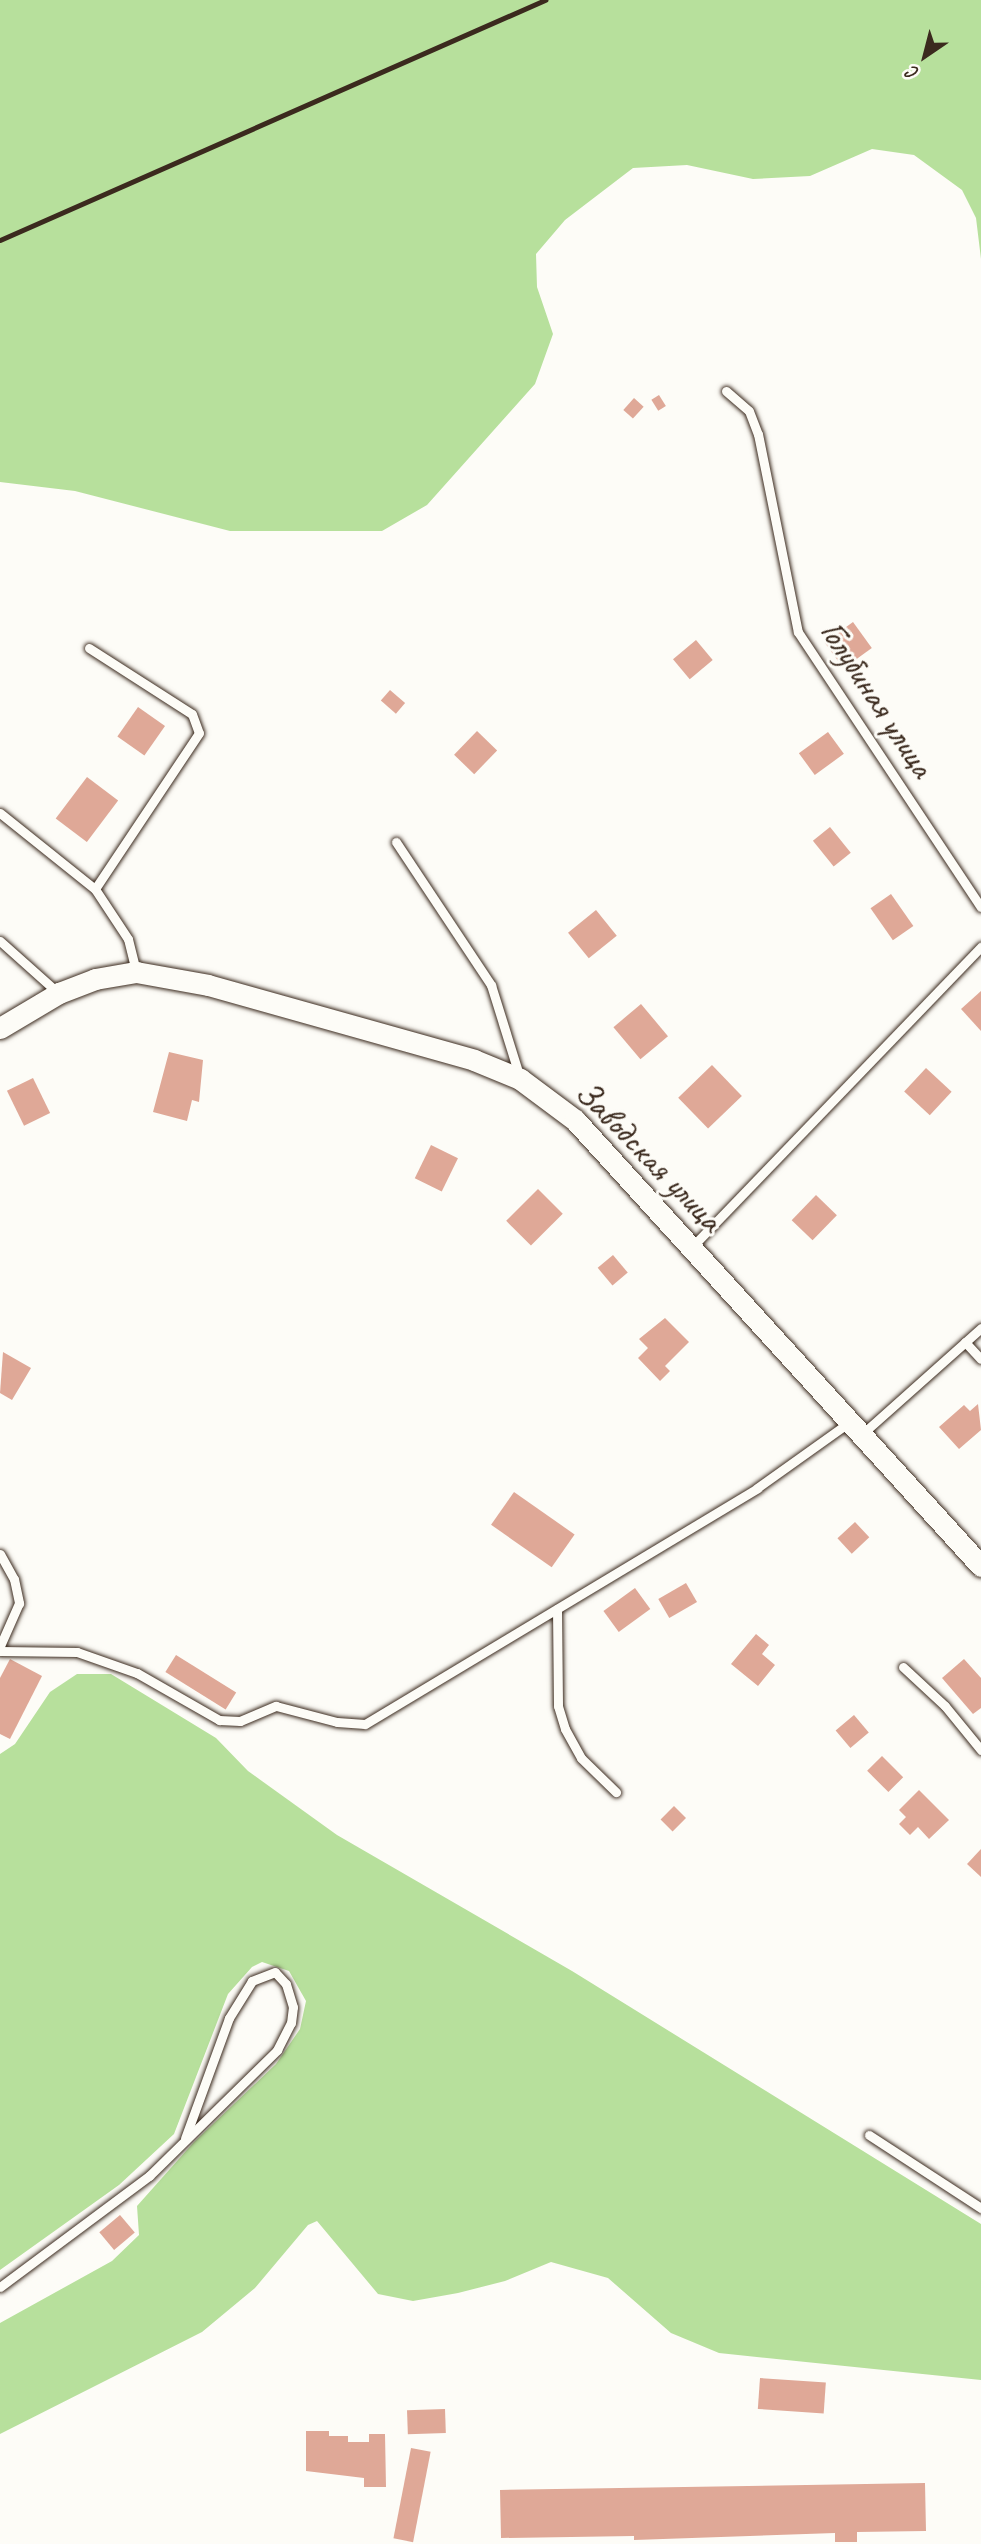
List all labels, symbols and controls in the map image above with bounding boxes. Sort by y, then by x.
north arrow [890,21,960,91]
text: С [902,61,924,86]
street label: Голубиная улица [810,612,944,786]
street label: Заводская улица [565,1071,733,1241]

